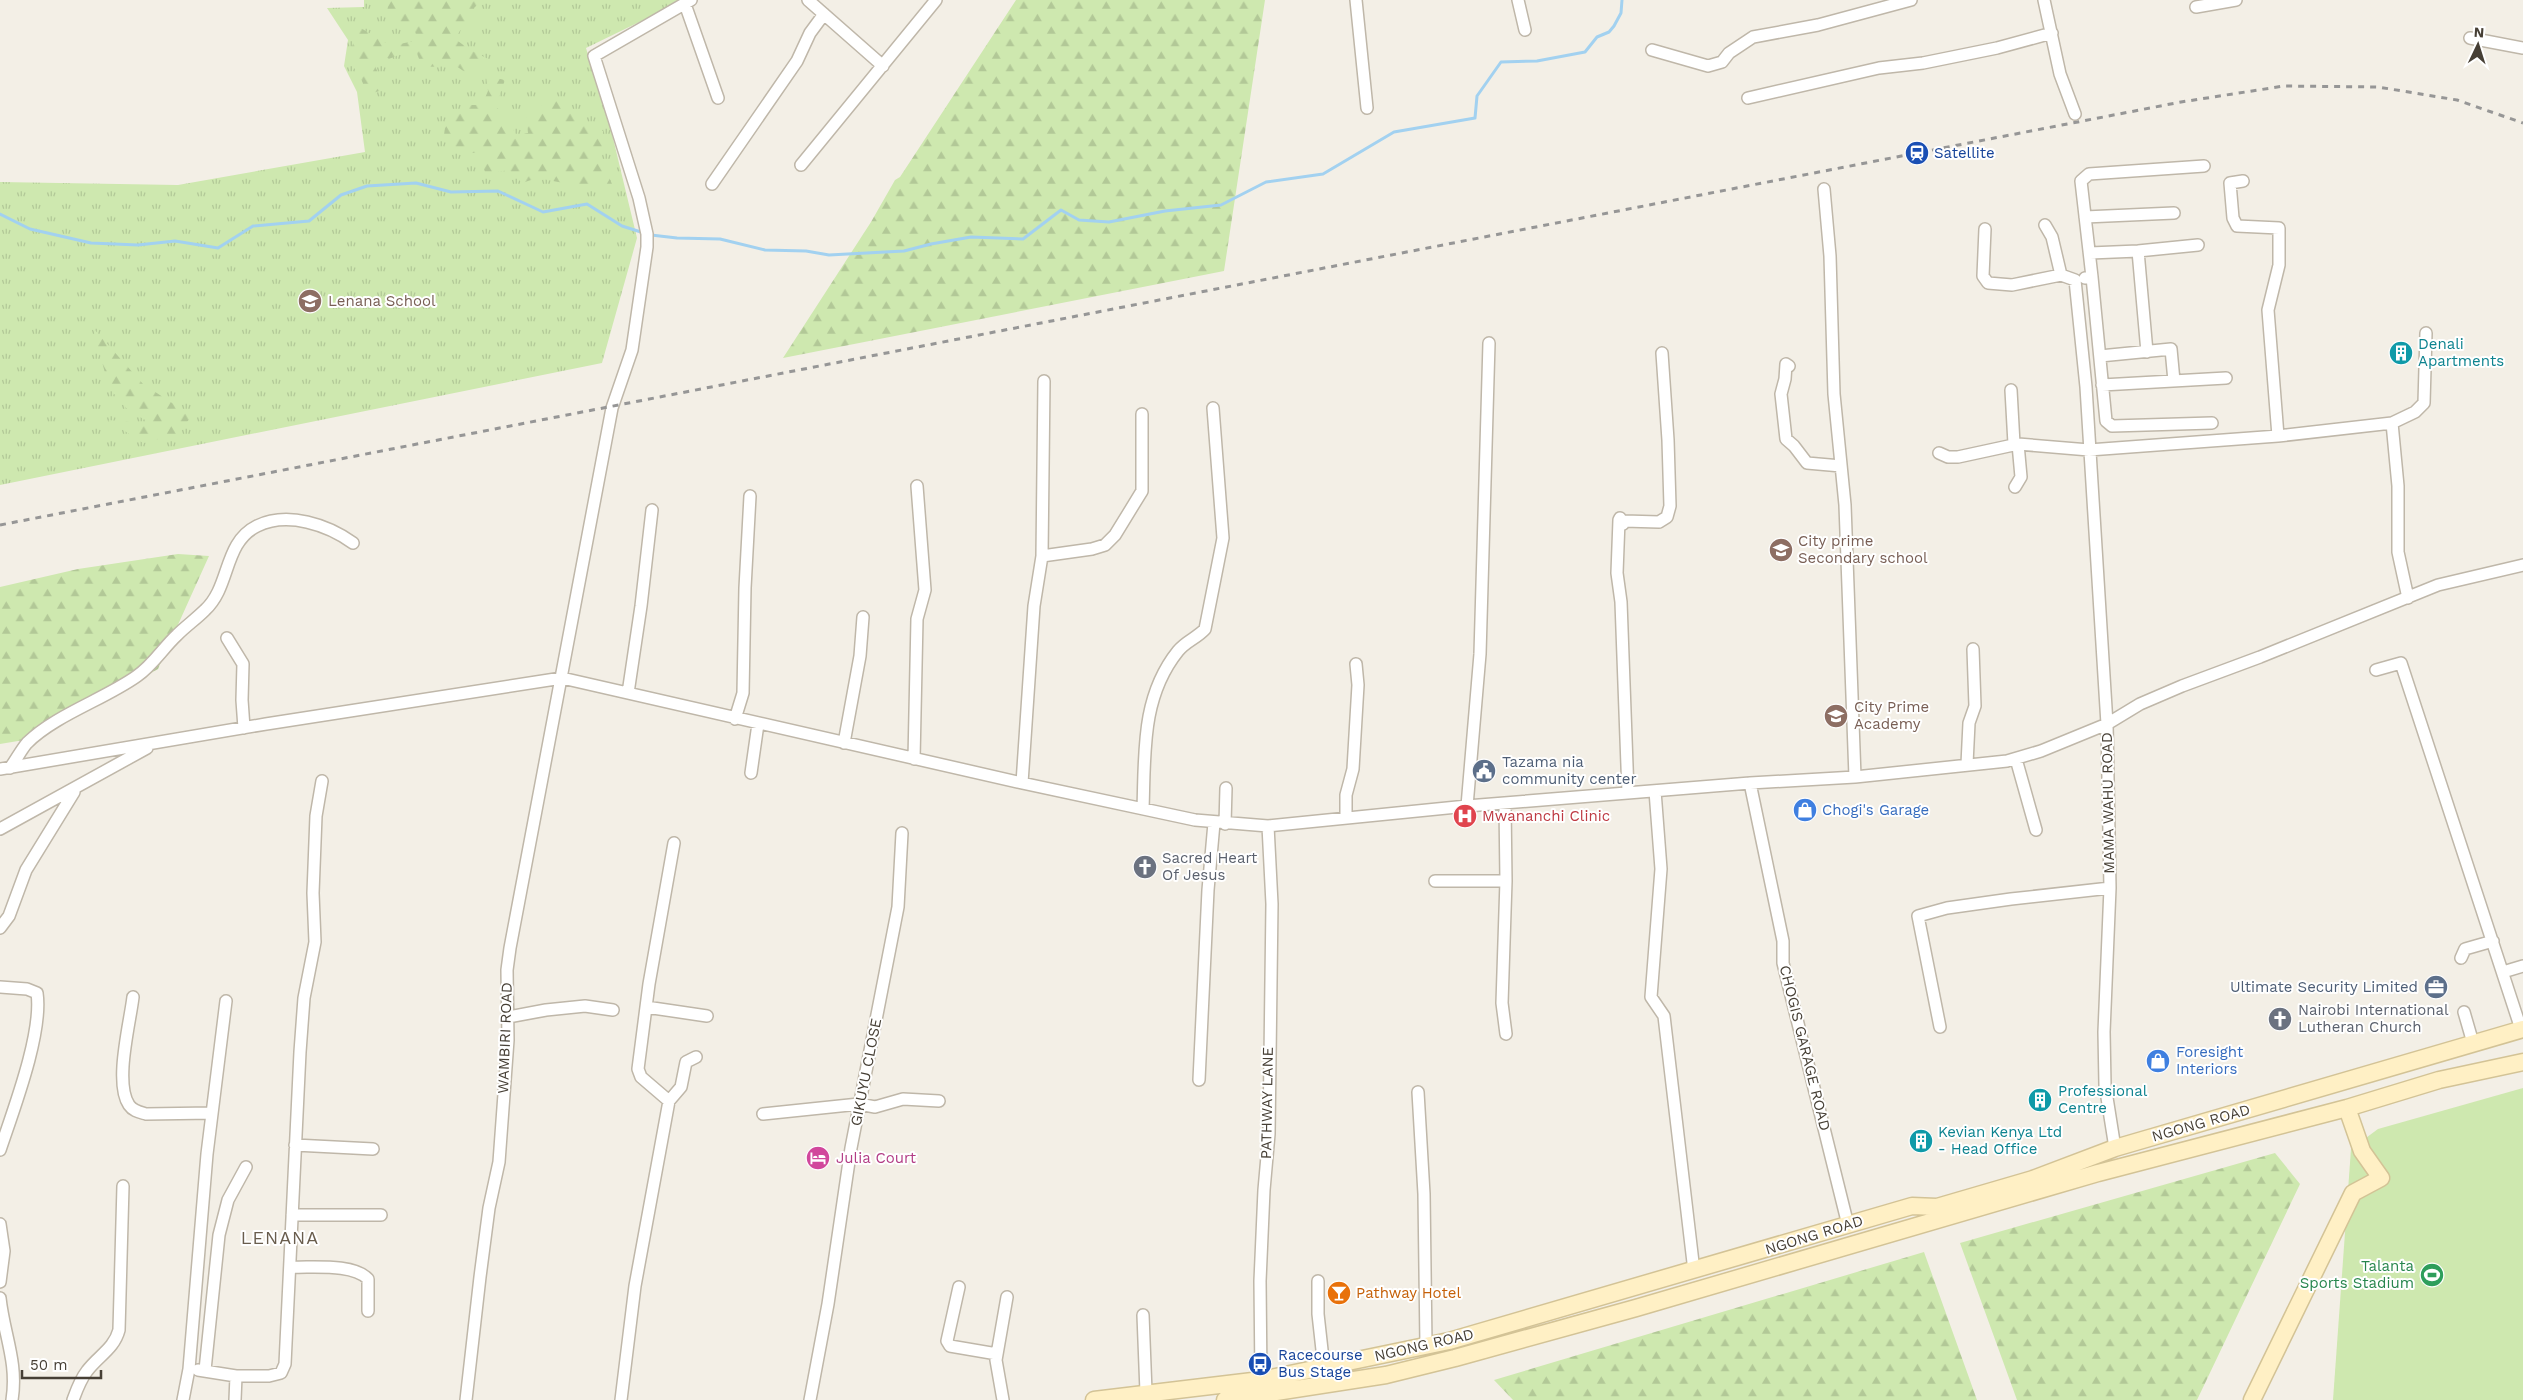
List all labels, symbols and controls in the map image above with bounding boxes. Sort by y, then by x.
north arrow [2453,20,2503,70]
text: N [2473,24,2485,40]
station icon: Satellite [1904,140,1930,166]
place label: Satellite [1934,144,1995,162]
school or university icon: Lenana School [297,288,323,314]
place label: Lenana School [328,292,436,310]
place label: Denali Apartments [2418,335,2504,370]
building icon: Denali Apartments [2388,340,2414,366]
place label: City prime Secondary school [1798,532,1928,567]
school or university icon: City prime Secondary school [1768,537,1794,563]
place label: City Prime Academy [1854,698,1929,733]
school or university icon: City Prime Academy [1823,703,1849,729]
street label: MAMA WAHU ROAD [2098,732,2118,874]
place label: Tazama nia community center [1502,753,1637,788]
public building icon: Tazama nia community center [1471,758,1497,784]
shop icon: Chogi's Garage [1792,797,1818,823]
place label: Chogi's Garage [1822,801,1929,819]
hospital icon: Mwananchi Clinic [1452,803,1478,829]
place label: Mwananchi Clinic [1482,807,1610,825]
place label: Sacred Heart Of Jesus [1162,849,1258,884]
church icon: Sacred Heart Of Jesus [1132,854,1158,880]
street label: CHOGIS GARAGE ROAD [1776,963,1834,1133]
office icon: Ultimate Security Limited [2423,974,2449,1000]
place label: Ultimate Security Limited [2230,978,2418,996]
street label: WAMBIRI ROAD [494,982,516,1094]
place label: Nairobi International Lutheran Church [2298,1001,2449,1036]
church icon: Nairobi International Lutheran Church [2267,1006,2293,1032]
street label: GIKUYU CLOSE [847,1017,885,1127]
place label: Foresight Interiors [2176,1043,2244,1078]
street label: PATHWAY LANE [1257,1047,1277,1159]
shop icon: Foresight Interiors [2145,1048,2171,1074]
place label: Professional Centre [2058,1082,2148,1117]
building icon: Professional Centre [2027,1087,2053,1113]
street label: NGONG ROAD [2150,1100,2252,1146]
place label: Kevian Kenya Ltd - Head Office [1938,1123,2062,1158]
building icon: Kevian Kenya Ltd - Head Office [1908,1128,1934,1154]
hotel icon: Julia Court [805,1145,831,1171]
place label: Julia Court [836,1149,917,1167]
street label: NGONG ROAD [1763,1212,1865,1258]
district label: LENANA [241,1227,319,1248]
place label: Talanta Sports Stadium [2300,1257,2415,1292]
sports icon: Talanta Sports Stadium [2419,1262,2445,1288]
bar icon: Pathway Hotel [1326,1280,1352,1306]
place label: Pathway Hotel [1356,1284,1461,1302]
street label: NGONG ROAD [1372,1325,1476,1365]
place label: Racecourse Bus Stage [1278,1346,1363,1381]
scale bar [22,1348,101,1380]
bus stop icon: Racecourse Bus Stage [1247,1351,1273,1377]
text: 50 m [30,1356,67,1374]

